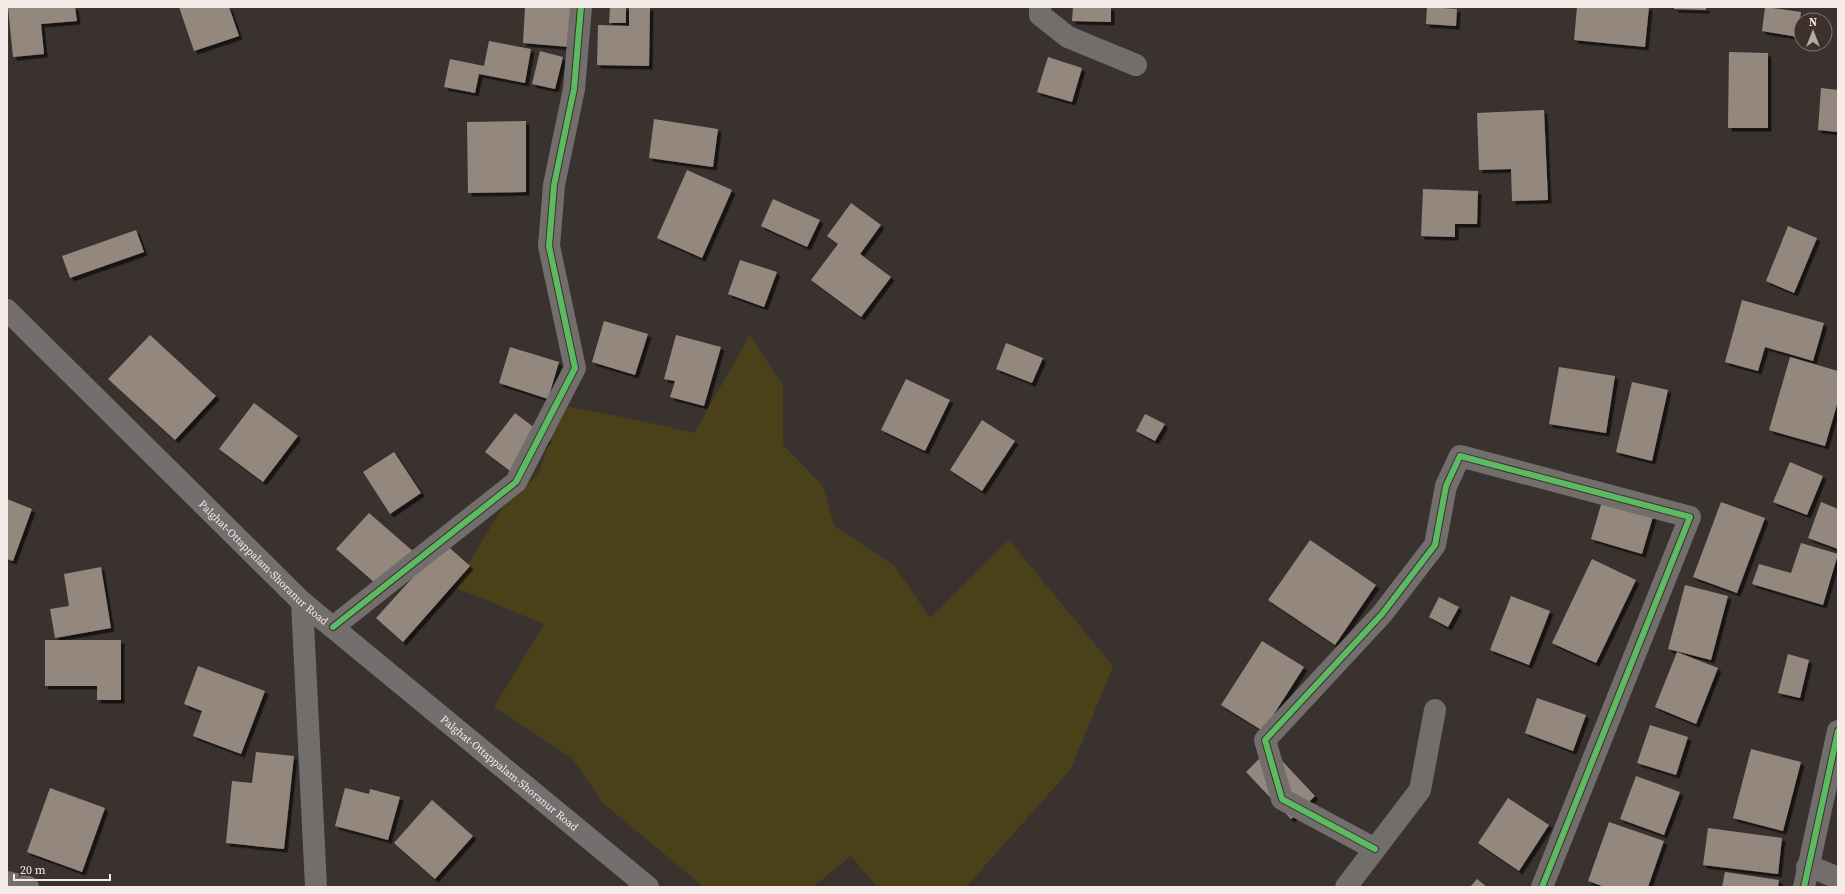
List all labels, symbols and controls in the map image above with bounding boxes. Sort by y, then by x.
north arrow [1793,12,1833,52]
text: N [1809,15,1817,30]
street label: Palghat-Ottappalam-Shoranur Road [195,497,332,629]
street label: Palghat-Ottappalam-Shoranur Road [437,712,582,835]
scale bar [14,856,110,882]
text: 20 m [20,862,46,878]

